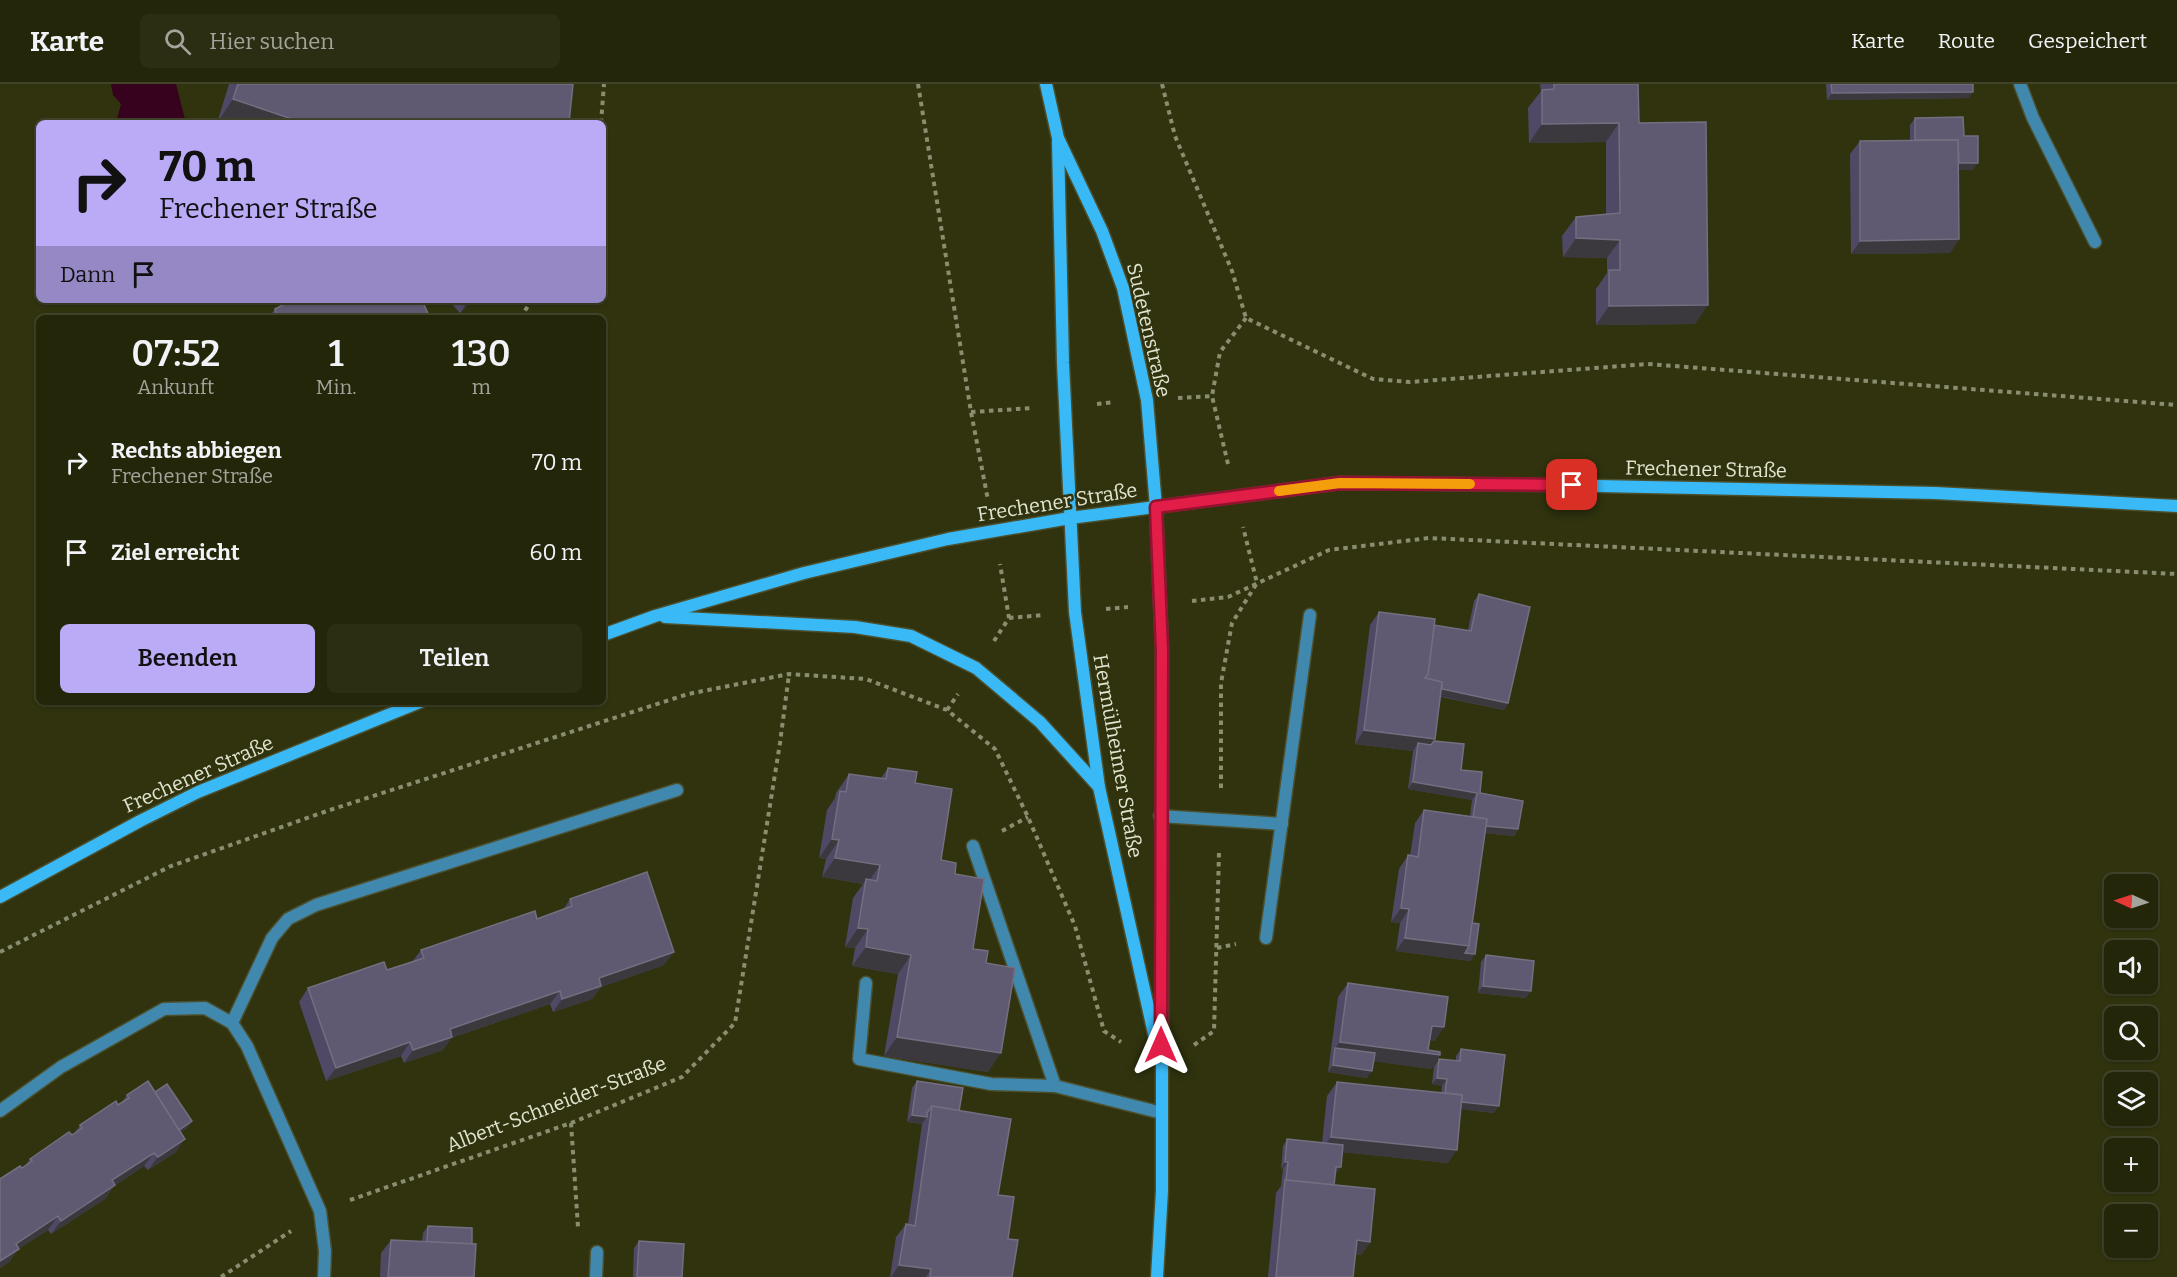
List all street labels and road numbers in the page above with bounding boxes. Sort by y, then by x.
street label: Sudetenstraße [1122,260,1176,400]
street label: Frechener Straße [1625,456,1787,482]
street label: Frechener Straße [975,477,1139,527]
street label: Hermülheimer Straße [1088,652,1148,860]
street label: Frechener Straße [119,730,277,818]
street label: Albert-Schneider-Straße [443,1051,669,1157]

